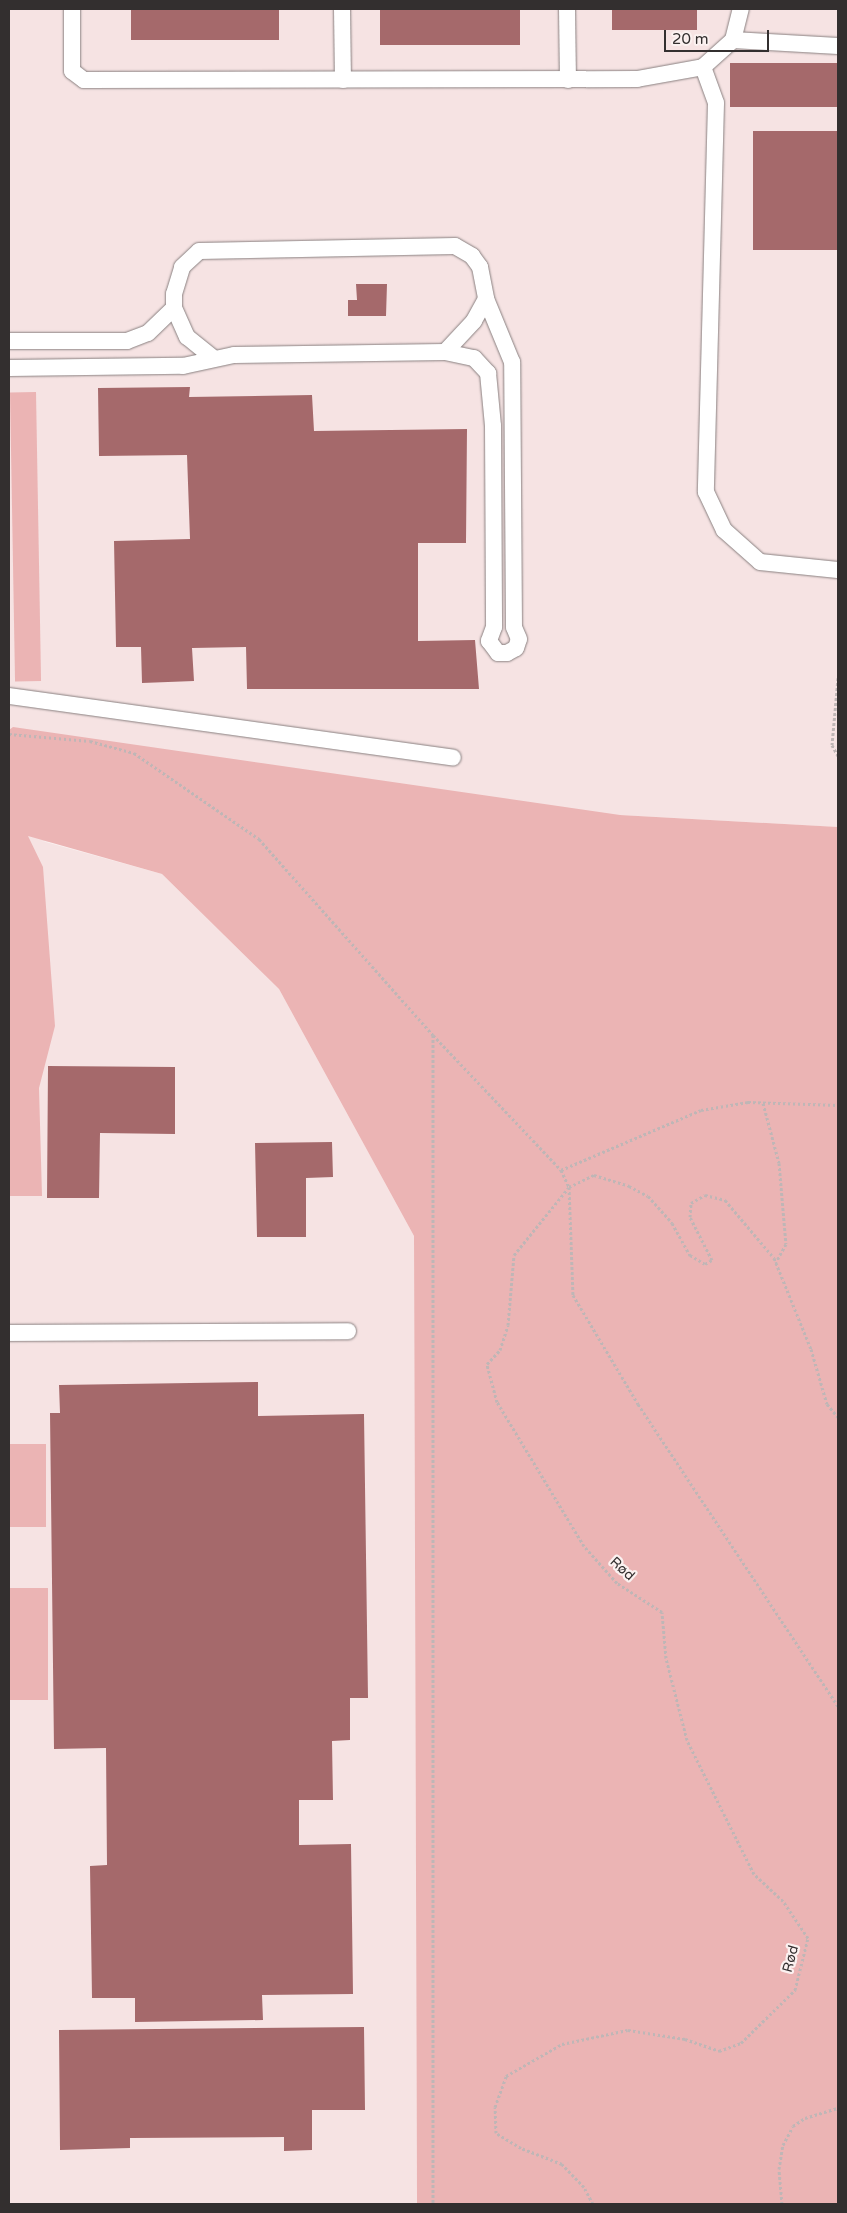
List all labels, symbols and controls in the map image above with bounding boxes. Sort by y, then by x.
scale bar [667,20,772,52]
text: 20 m [672,30,709,48]
street label: Rød [606,1554,638,1584]
street label: Rød [779,1944,803,1974]

